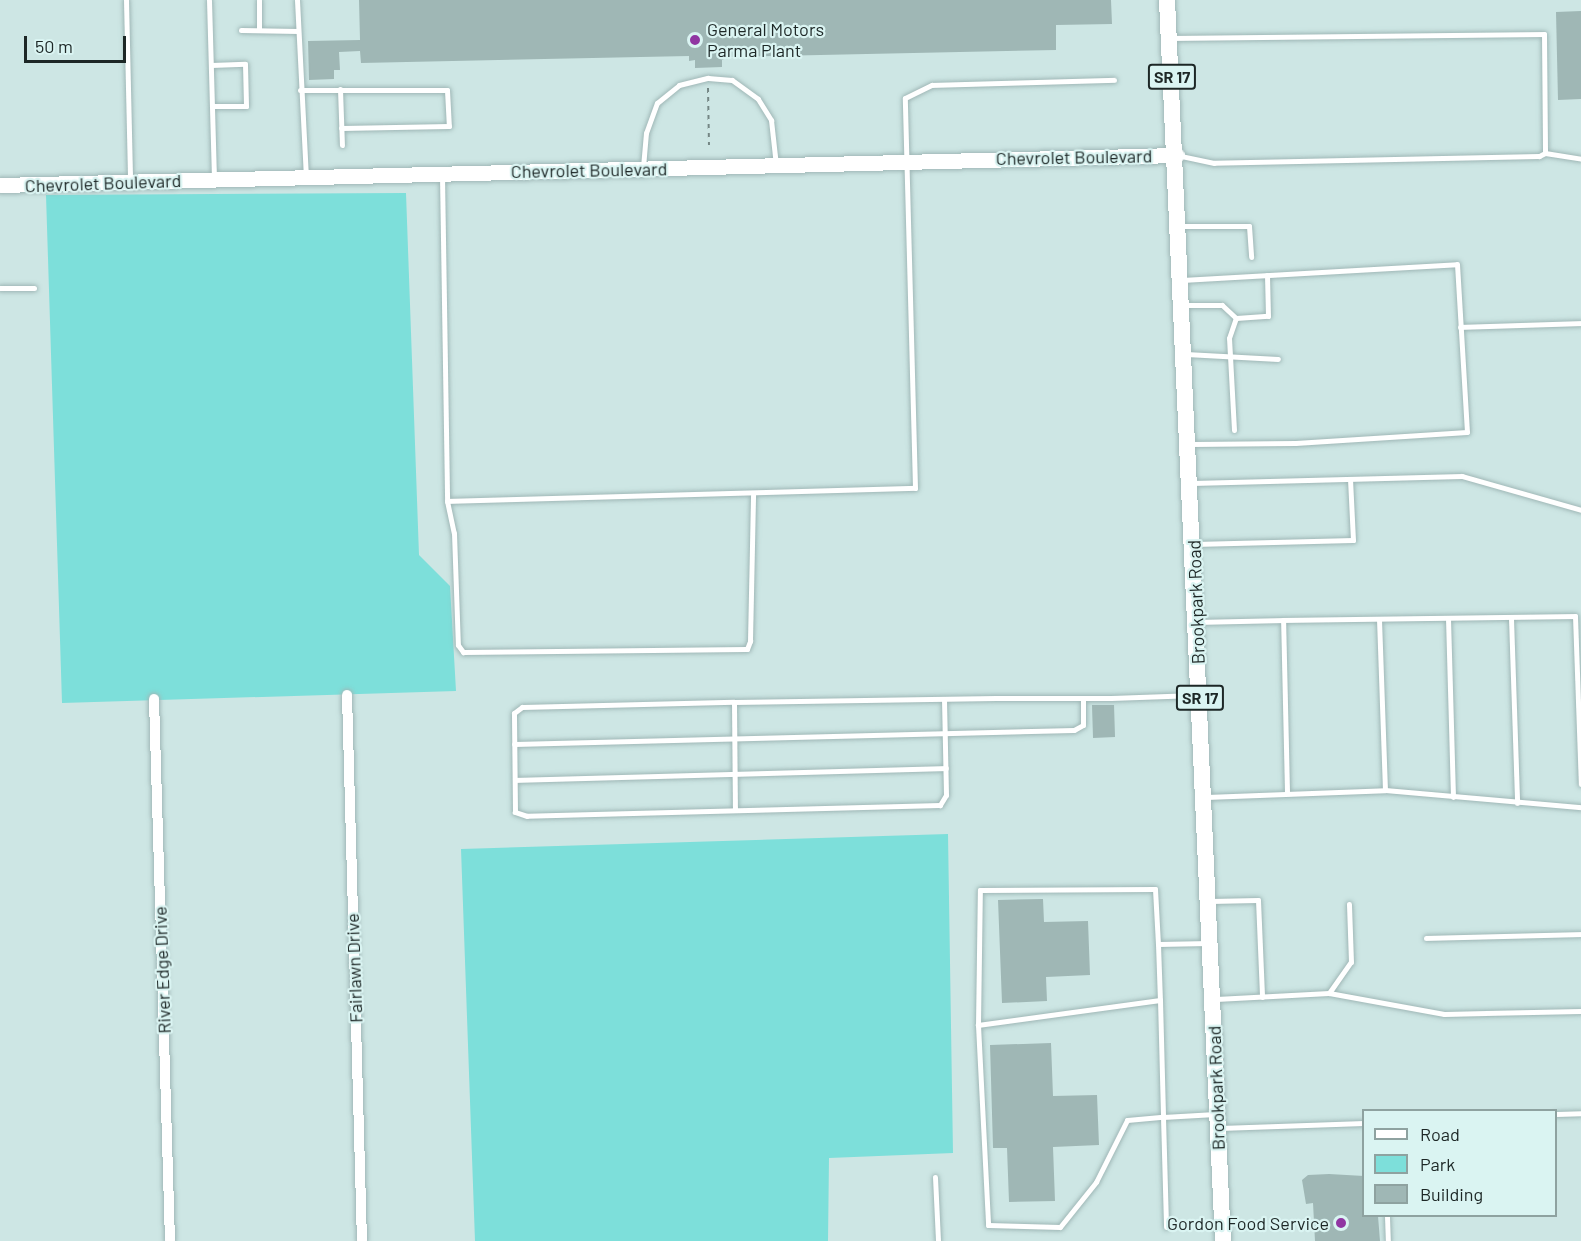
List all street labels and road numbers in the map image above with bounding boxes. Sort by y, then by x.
road number: SR 17 [1146,64,1198,90]
street label: Chevrolet Boulevard [996,145,1152,169]
street label: Chevrolet Boulevard [511,158,667,182]
street label: Chevrolet Boulevard [24,169,182,197]
street label: Brookpark Road [1183,539,1209,665]
road number: SR 17 [1174,685,1226,711]
street label: River Edge Drive [149,906,175,1034]
street label: Fairlawn Drive [341,913,367,1023]
street label: Brookpark Road [1203,1025,1229,1151]

